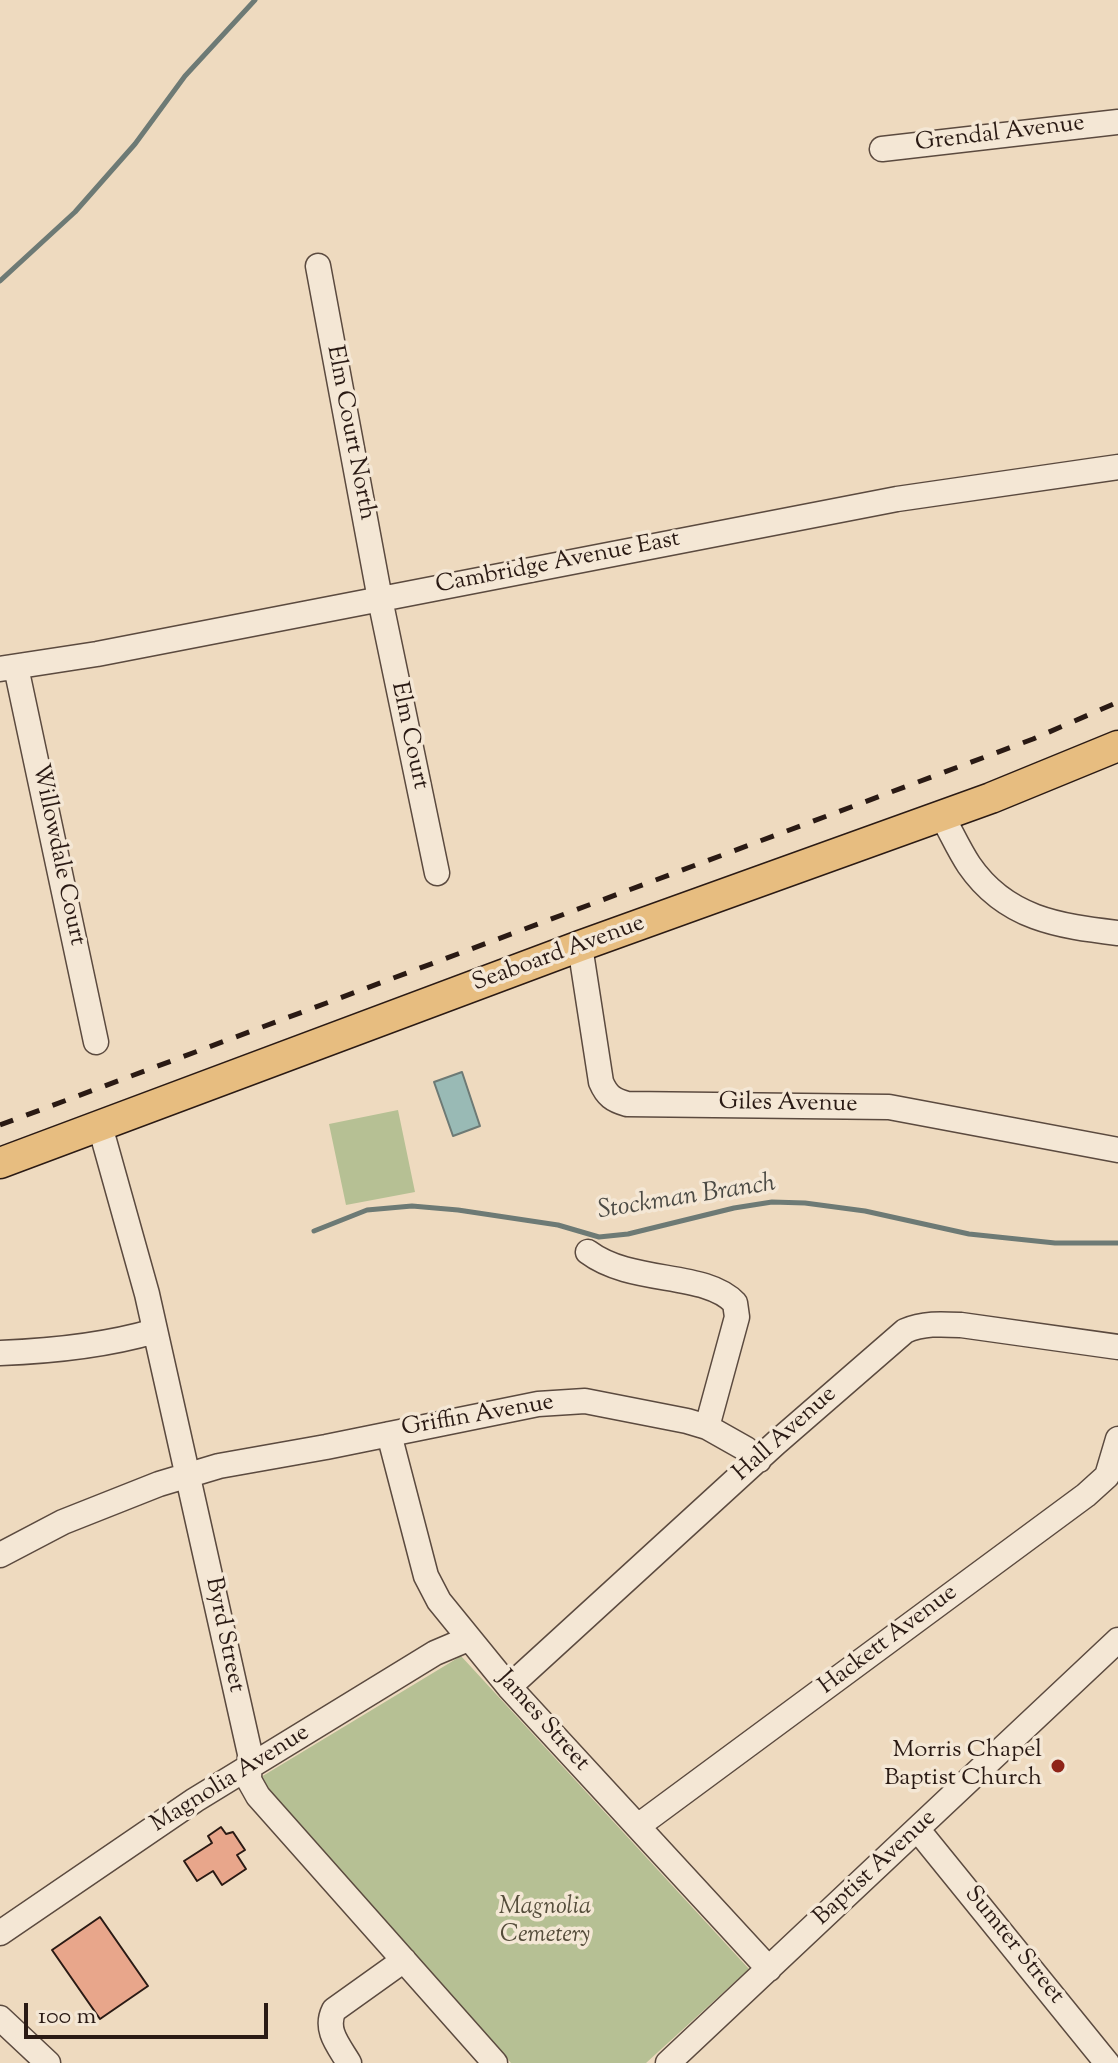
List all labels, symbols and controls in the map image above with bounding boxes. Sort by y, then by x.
street label: Grendal Avenue [914,110,1086,160]
street label: Elm Court North [318,343,380,523]
street label: Cambridge Avenue East [433,526,683,602]
street label: Elm Court [383,680,433,792]
street label: Willowdale Court [24,761,90,949]
street label: Seaboard Avenue [469,910,649,1000]
street label: Giles Avenue [718,1089,858,1121]
water label: Stockman Branch [596,1170,778,1228]
street label: Hall Avenue [729,1381,843,1489]
street label: Griffin Avenue [400,1389,556,1445]
street label: Byrd Street [197,1575,249,1695]
street label: Hackett Avenue [814,1580,964,1702]
street label: James Street [489,1666,595,1778]
street label: Magnolia Avenue [146,1720,316,1840]
place label: Morris Chapel Baptist Church [884,1738,1042,1794]
marker: Morris Chapel Baptist Church [1049,1757,1067,1775]
street label: Baptist Avenue [809,1805,943,1933]
street label: Sumter Street [957,1881,1069,2011]
park label: Magnolia Cemetery [499,1895,591,1951]
scale bar [28,1987,272,2037]
text: 100 m [38,2000,96,2034]

